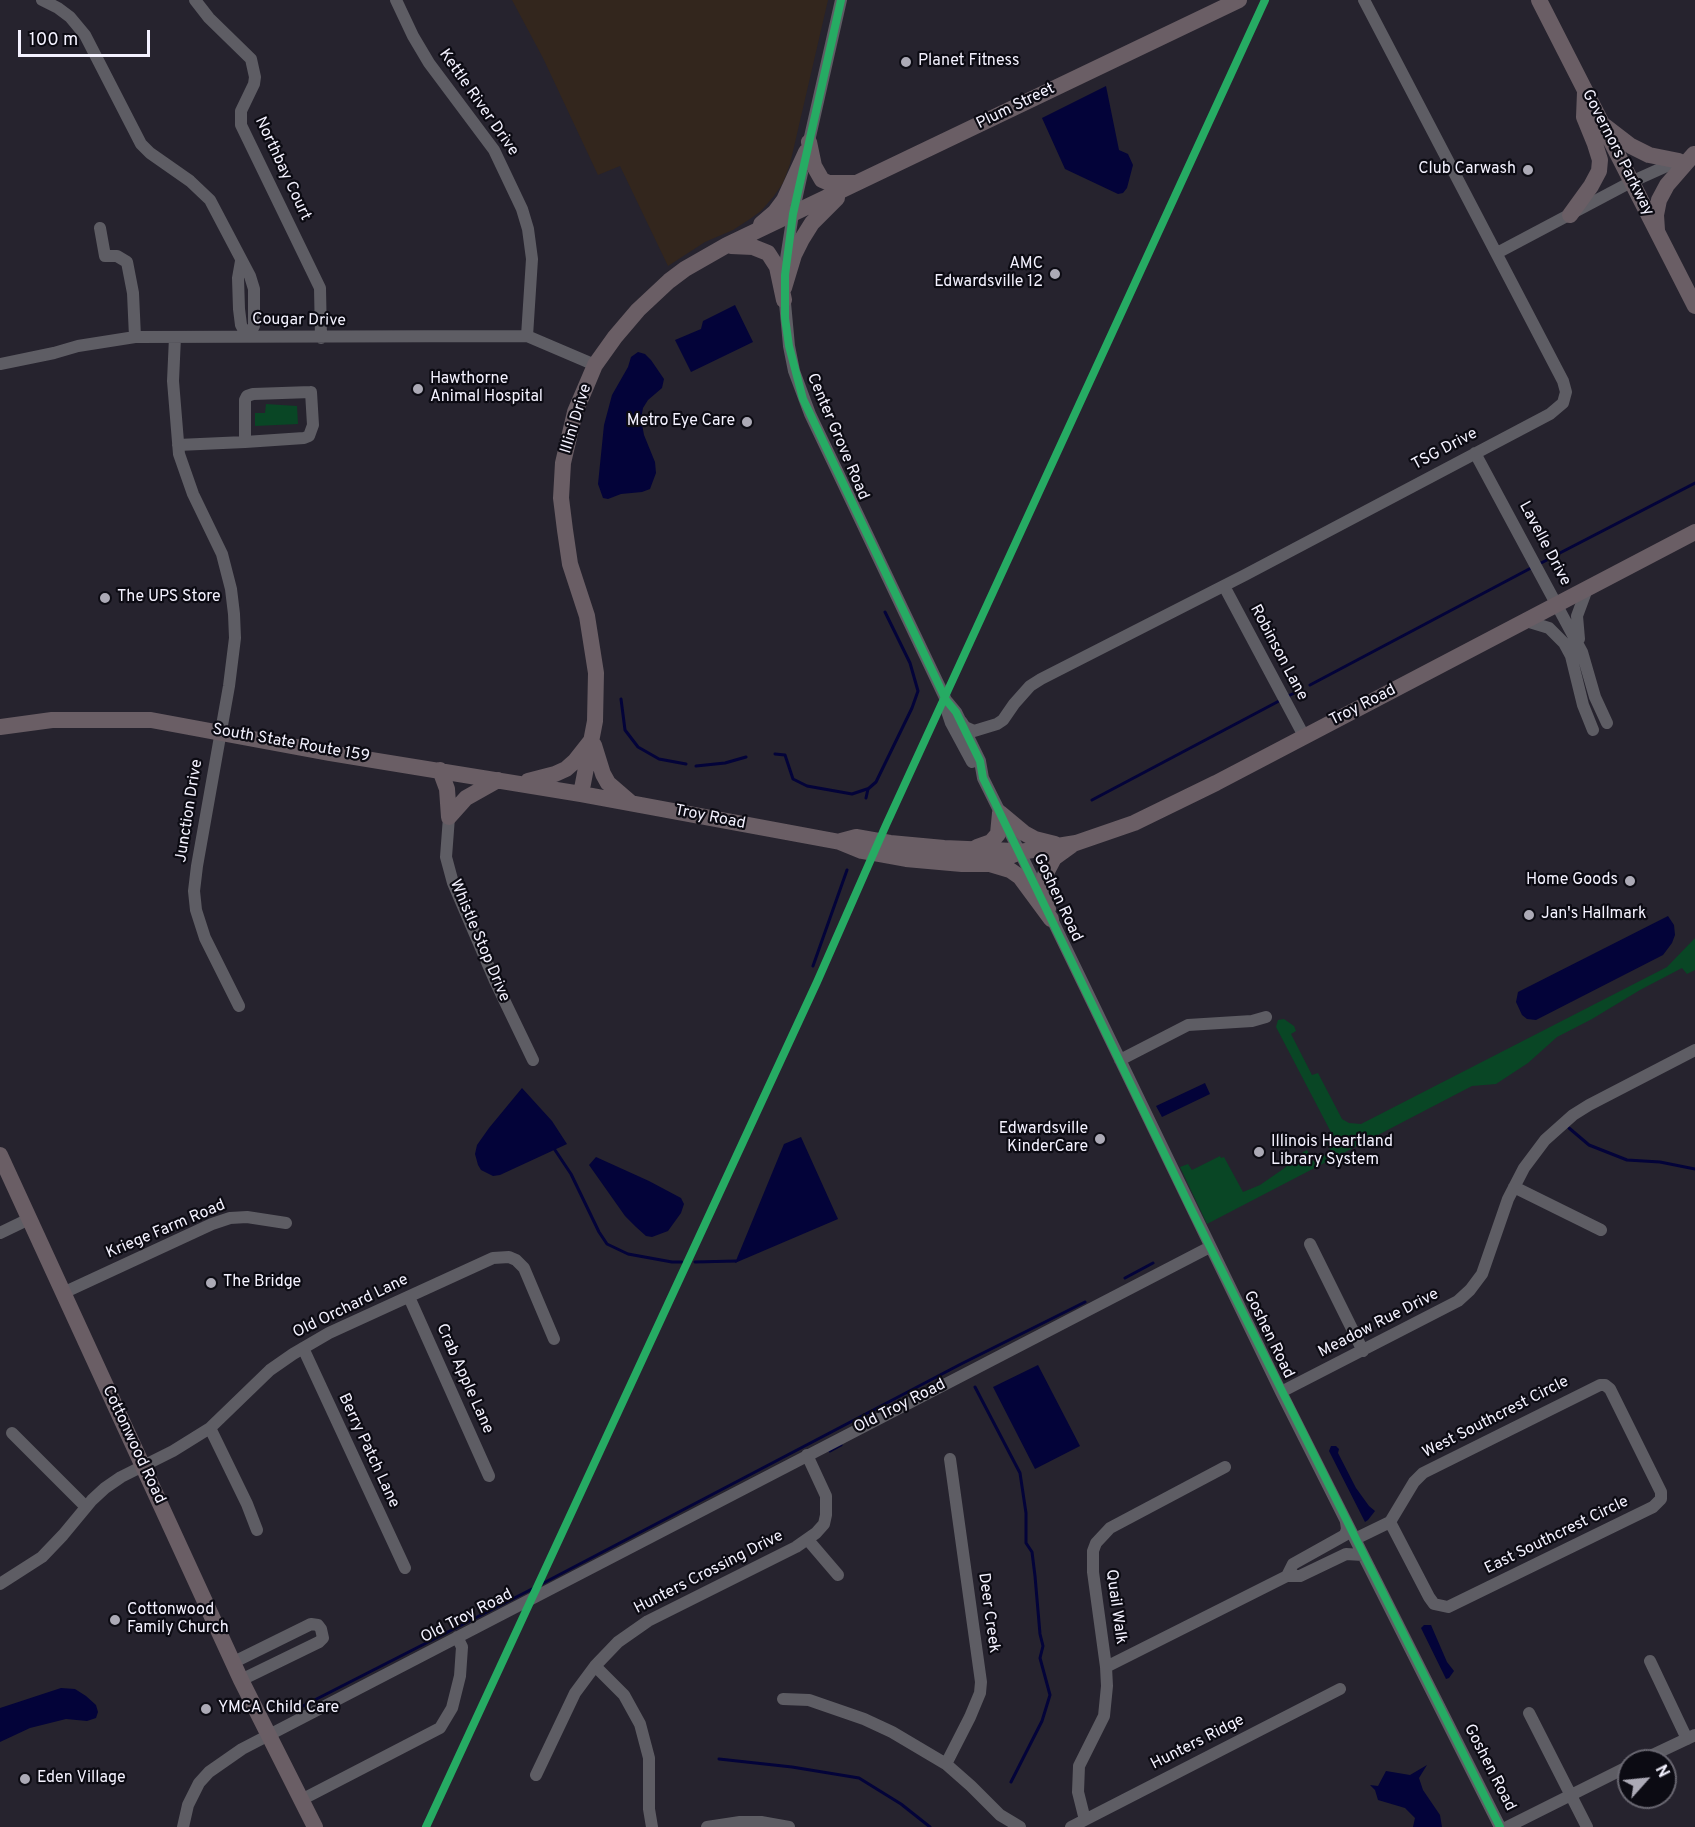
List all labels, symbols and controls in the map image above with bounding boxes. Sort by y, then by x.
scale bar [21,18,153,56]
text: 100 m [29,29,78,52]
street label: Kettle River Drive [434,46,522,160]
place label: Planet Fitness [918,52,1020,72]
marker: Planet Fitness [899,55,913,69]
street label: Plum Street [974,80,1058,134]
street label: Governors Parkway [1577,87,1657,219]
street label: Northbay Court [250,114,314,224]
place label: Club Carwash [1418,160,1516,180]
marker: Club Carwash [1521,163,1535,177]
place label: AMC Edwardsville 12 [934,255,1043,293]
marker: AMC Edwardsville 12 [1048,267,1062,281]
street label: Cougar Drive [252,311,346,331]
place label: Hawthorne Animal Hospital [430,370,543,408]
street label: Center Grove Road [802,371,872,503]
marker: Hawthorne Animal Hospital [411,382,425,396]
street label: Illini Drive [557,382,597,456]
place label: Metro Eye Care [627,412,735,432]
marker: Metro Eye Care [740,415,754,429]
street label: TSG Drive [1409,425,1481,475]
street label: Lavelle Drive [1514,499,1574,589]
place label: The UPS Store [117,588,221,608]
marker: The UPS Store [98,591,112,605]
street label: Robinson Lane [1245,602,1311,704]
street label: Troy Road [1327,681,1399,731]
street label: South State Route 159 [211,721,371,767]
street label: Junction Drive [172,758,208,864]
street label: Troy Road [673,802,747,834]
street label: Goshen Road [1028,851,1086,945]
place label: Home Goods [1526,871,1618,891]
marker: Home Goods [1623,874,1637,888]
street label: Whistle Stop Drive [445,877,513,1005]
place label: Jan's Hallmark [1541,905,1646,925]
marker: Jan's Hallmark [1522,908,1536,922]
place label: Edwardsville KinderCare [999,1120,1088,1158]
marker: Edwardsville KinderCare [1093,1132,1107,1146]
place label: Illinois Heartland Library System [1271,1133,1393,1171]
marker: Illinois Heartland Library System [1252,1145,1266,1159]
street label: Kriege Farm Road [103,1196,229,1264]
street label: Old Orchard Lane [290,1271,412,1343]
place label: The Bridge [223,1273,301,1293]
marker: The Bridge [204,1276,218,1290]
street label: Meadow Rue Drive [1316,1285,1442,1363]
street label: Goshen Road [1239,1288,1297,1382]
street label: Crab Apple Lane [431,1321,497,1437]
street label: West Southcrest Circle [1420,1373,1572,1463]
street label: Old Troy Road [851,1376,949,1438]
street label: Cottonwood Road [97,1383,169,1507]
street label: Berry Patch Lane [333,1391,403,1511]
street label: East Southcrest Circle [1482,1493,1632,1579]
street label: Hunters Crossing Drive [631,1527,787,1619]
street label: Quail Walk [1100,1568,1130,1646]
street label: Deer Creek [973,1572,1003,1654]
street label: Old Troy Road [418,1586,516,1648]
place label: Cottonwood Family Church [127,1601,229,1639]
marker: Cottonwood Family Church [108,1613,122,1627]
place label: YMCA Child Care [218,1699,339,1719]
marker: YMCA Child Care [199,1702,213,1716]
street label: Hunters Ridge [1148,1711,1248,1775]
street label: Goshen Road [1459,1721,1519,1815]
north arrow [1617,1749,1677,1809]
text: N [1650,1762,1673,1781]
place label: Eden Village [37,1769,126,1789]
marker: Eden Village [18,1772,32,1786]

